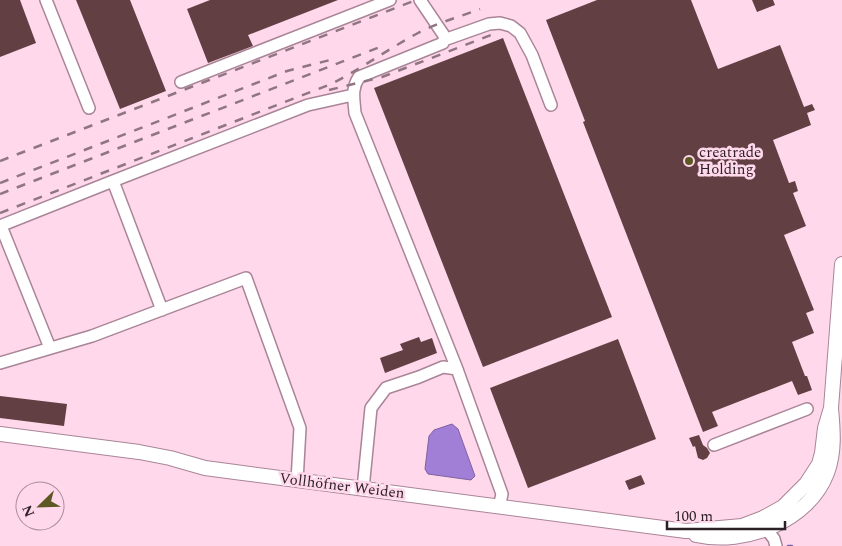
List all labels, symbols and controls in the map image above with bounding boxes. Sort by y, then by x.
place label: creatrade Holding [699,141,761,181]
marker: creatrade Holding [683,155,695,167]
street label: Vollhöfner Weiden [278,467,406,505]
north arrow [15,481,65,531]
scale bar [667,498,784,530]
text: N [17,502,40,520]
text: 100 m [674,505,713,528]

